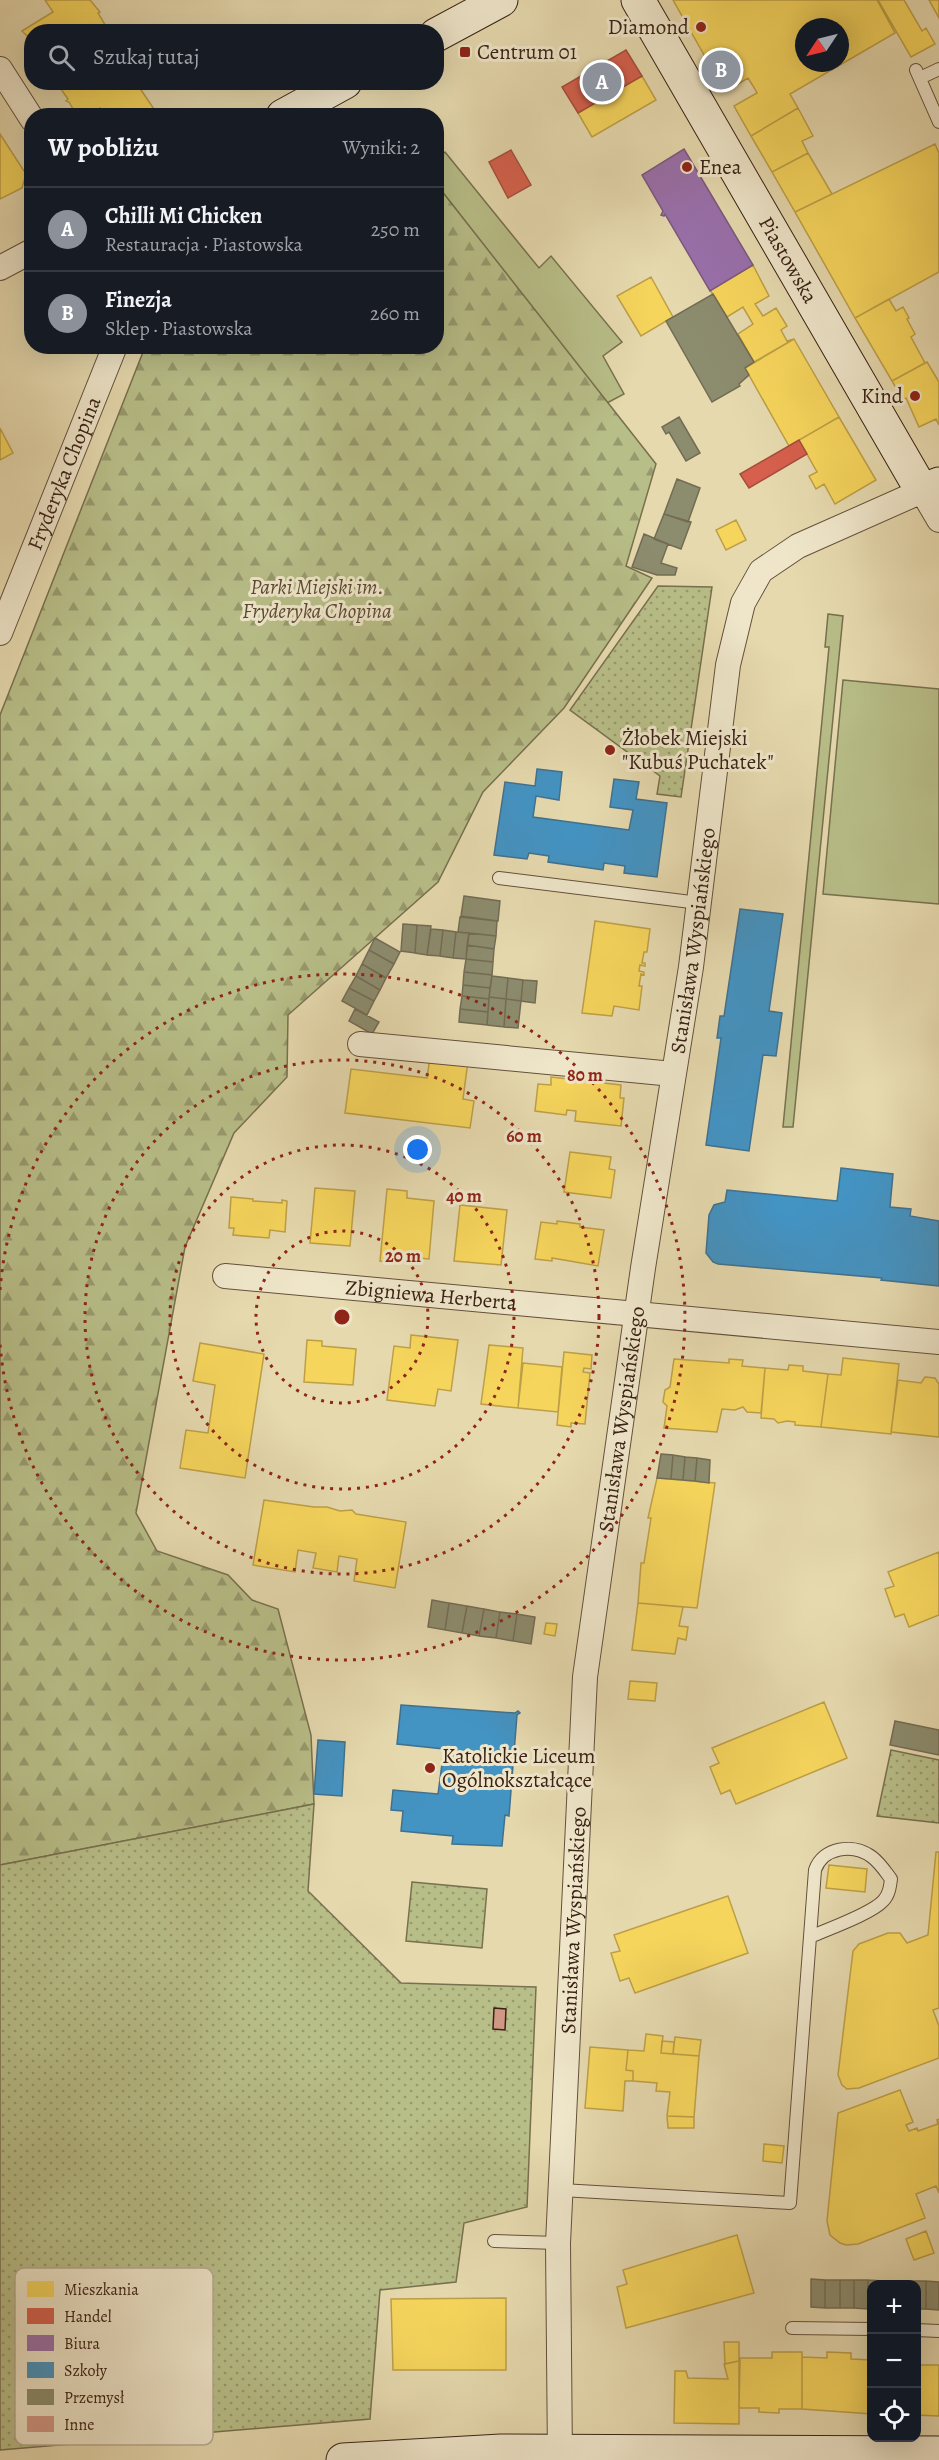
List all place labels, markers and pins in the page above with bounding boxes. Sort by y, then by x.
place label: Diamond [608,13,690,41]
marker: Diamond [694,20,708,34]
place label: Centrum 01 [477,38,577,66]
marker: Centrum 01 [458,45,472,59]
pin: B [702,48,740,92]
pin: A [582,60,622,104]
place label: Enea [699,153,742,181]
marker: Enea [680,160,694,174]
place label: Kind [861,382,904,410]
marker: Kind [908,389,922,403]
place label: Żłobek Miejski "Kubuś Puchatek" [622,724,774,776]
marker: Żłobek Miejski "Kubuś Puchatek" [603,743,617,757]
centre of rings [332,1307,352,1327]
place label: Katolickie Liceum Ogólnokształcące [442,1742,595,1794]
marker: Katolickie Liceum Ogólnokształcące [423,1761,437,1775]

